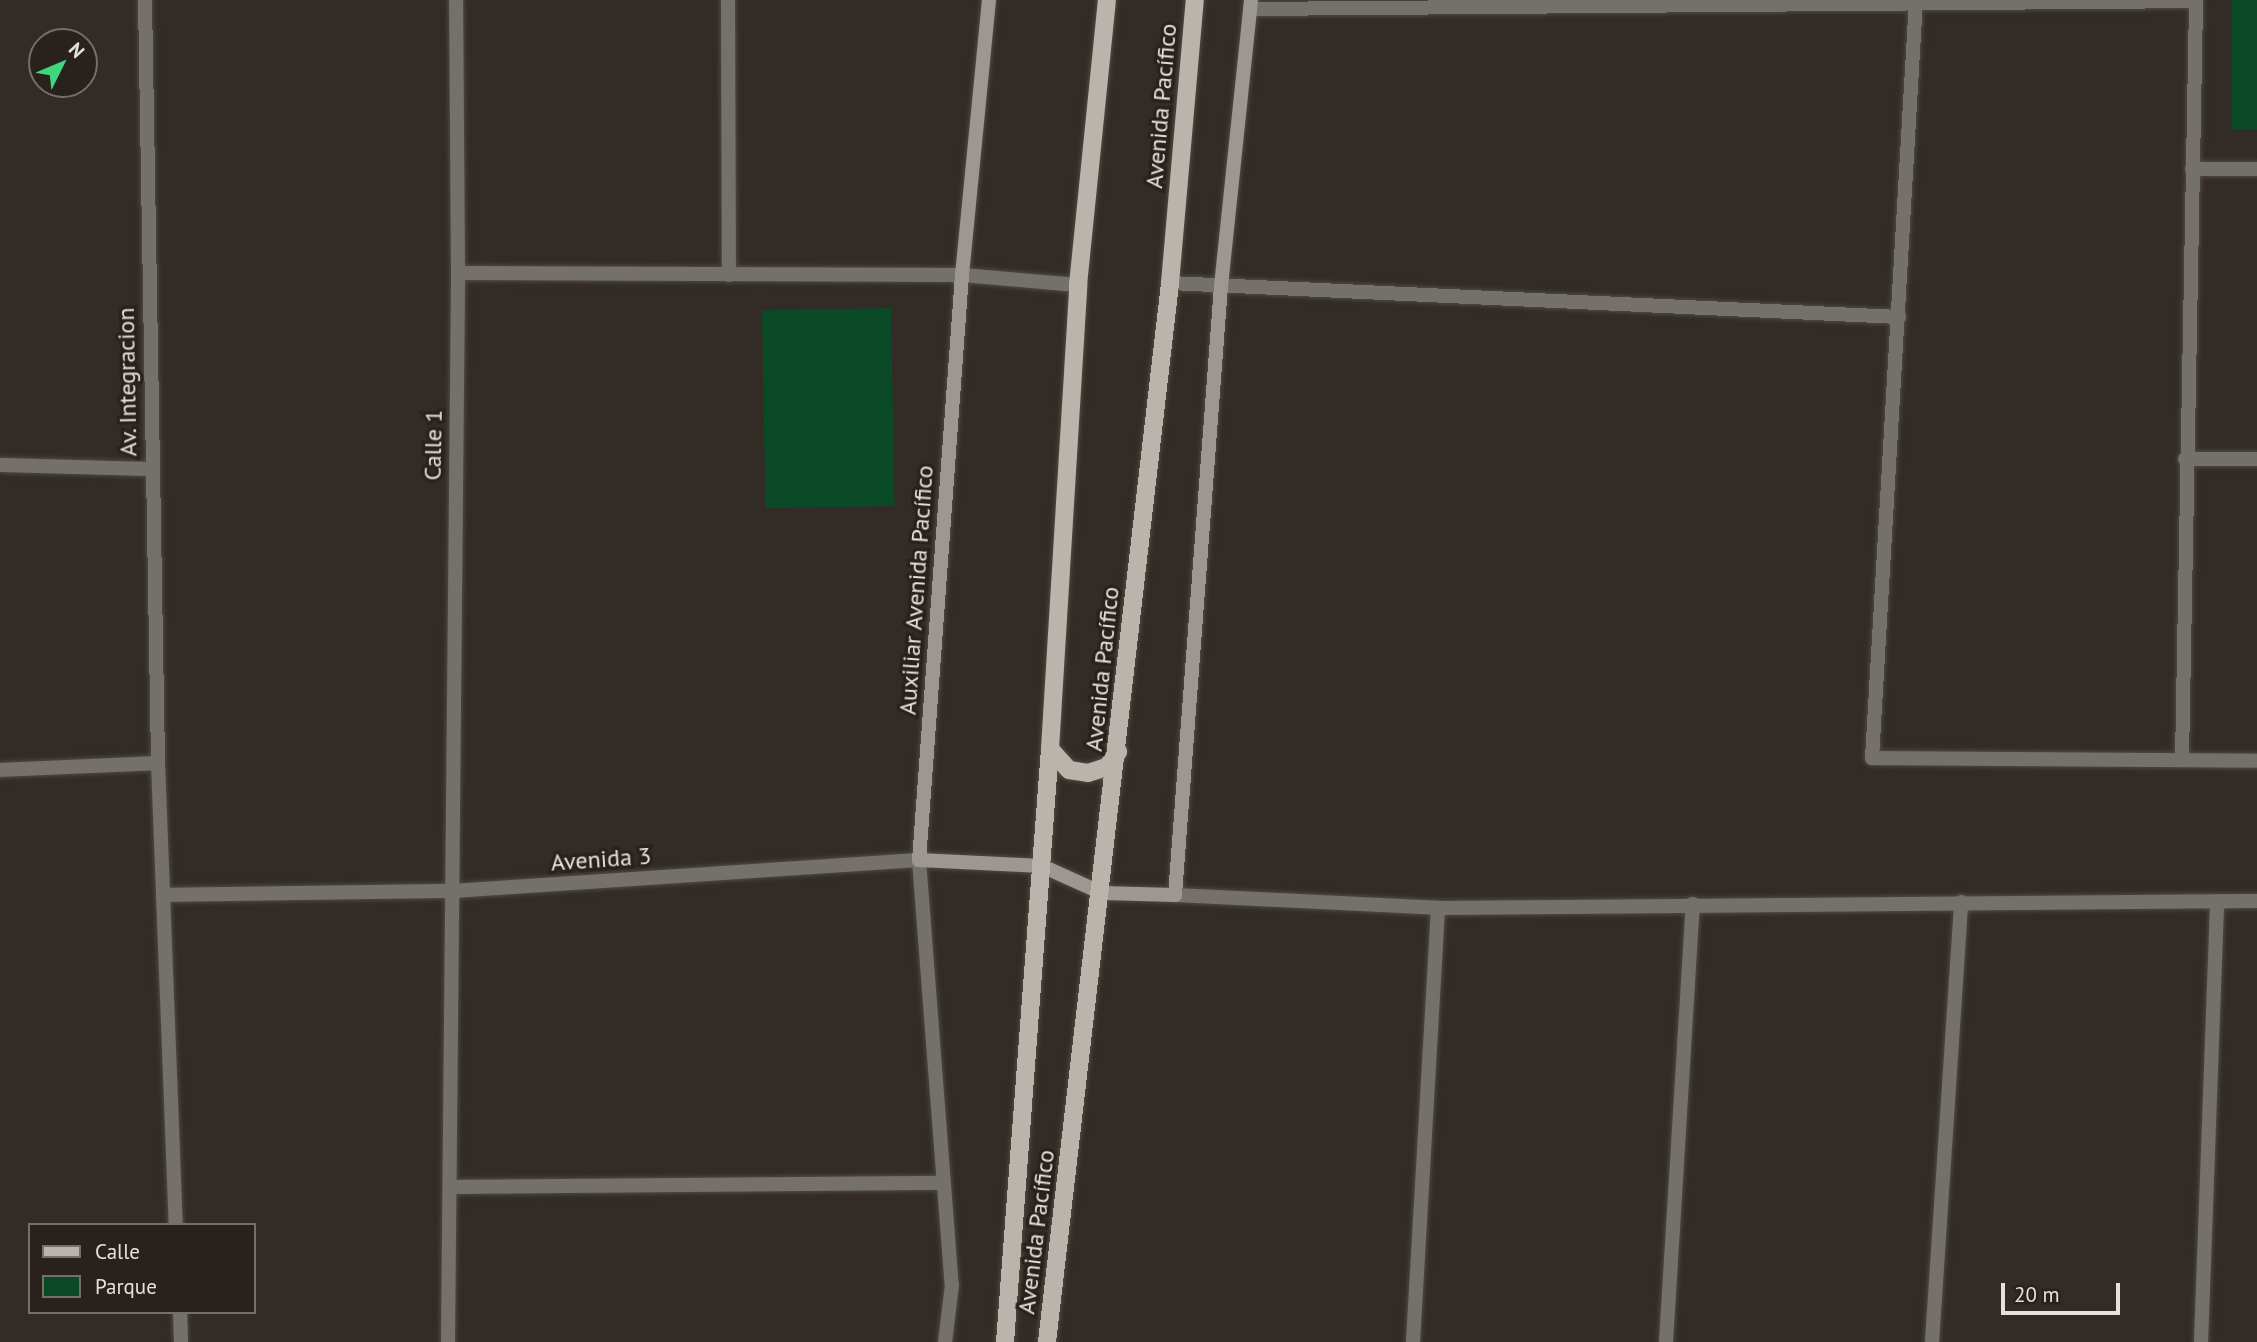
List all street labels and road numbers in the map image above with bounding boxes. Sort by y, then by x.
street label: Avenida Pacífico [1139,22,1183,190]
street label: Av. Integracion [111,306,143,458]
street label: Calle 1 [418,409,448,481]
street label: Auxiliar Avenida Pacífico [893,464,939,716]
street label: Avenida Pacífico [1079,585,1125,753]
street label: Avenida 3 [550,841,652,877]
street label: Avenida Pacífico [1012,1148,1060,1316]

